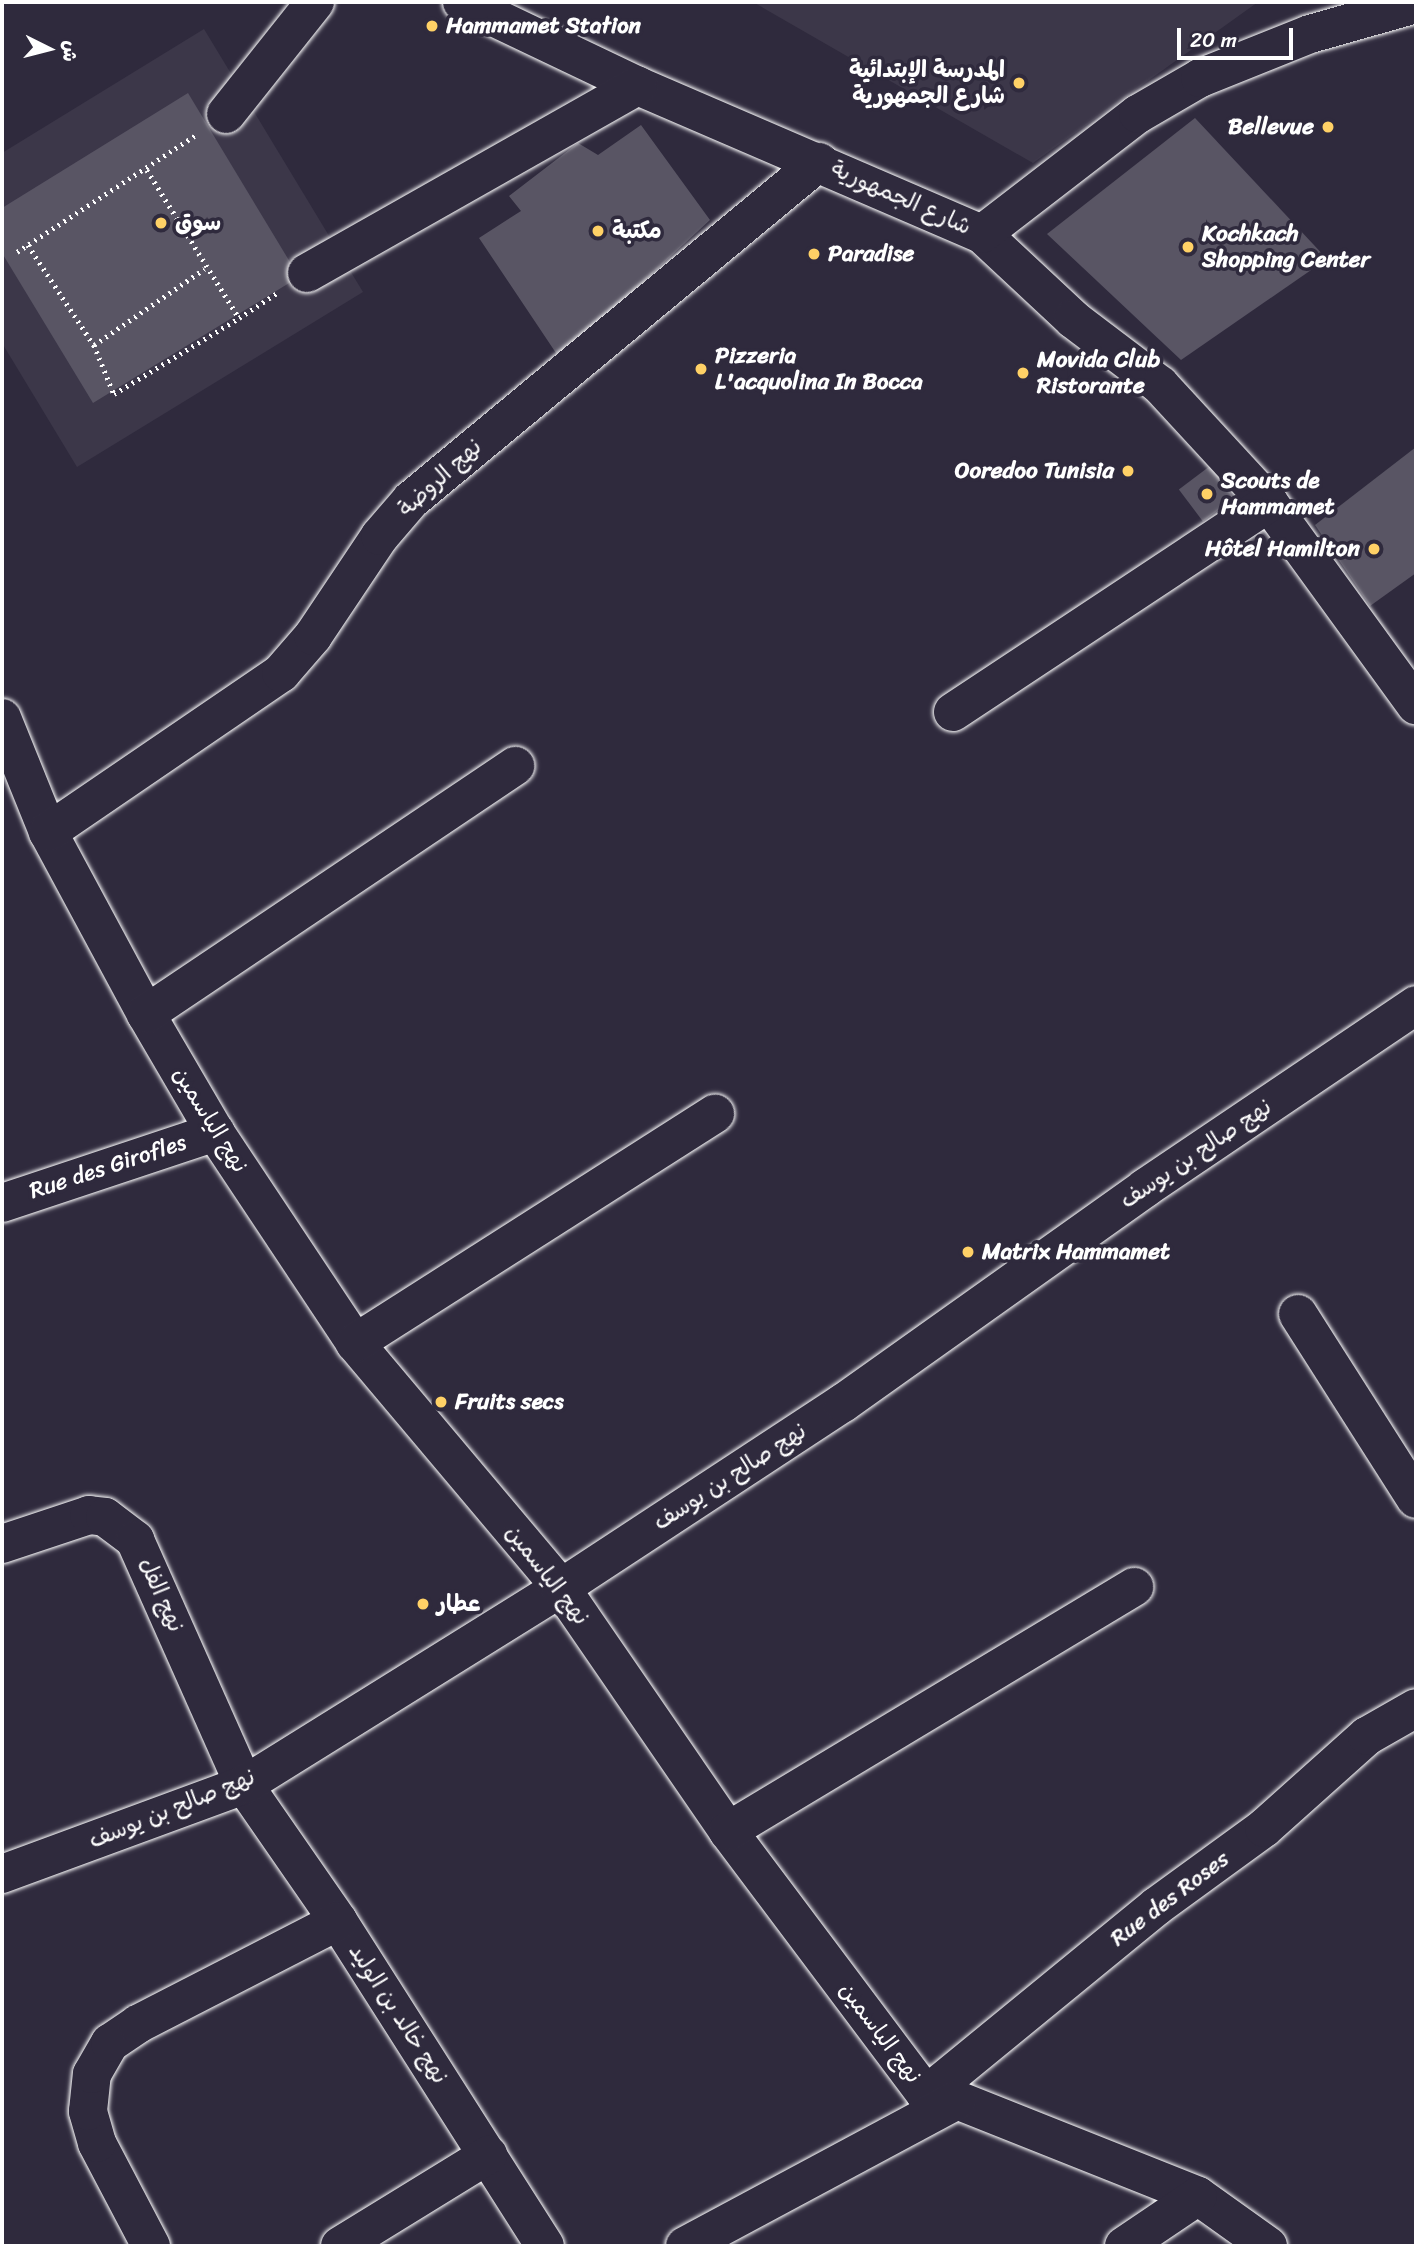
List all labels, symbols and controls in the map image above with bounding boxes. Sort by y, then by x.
place label: Hammamet Station [446,12,642,40]
north arrow [14,14,84,84]
scale bar [1180,14,1296,58]
marker: Hammamet Station [424,18,440,34]
text: 20 m [1190,21,1237,59]
text: ش [53,39,88,63]
place label: المدرسة الإبتدائية شارع الجمهورية [849,56,1005,110]
marker: المدرسة الإبتدائية شارع الجمهورية [1011,75,1027,91]
place label: Bellevue [1228,113,1314,141]
marker: Bellevue [1320,119,1336,135]
street label: شارع الجمهورية [827,155,975,241]
place label: سوق [175,209,221,237]
marker: سوق [153,215,169,231]
place label: مكتبة [612,217,662,245]
place label: Kochkach Shopping Center [1202,220,1371,274]
marker: مكتبة [590,223,606,239]
marker: Kochkach Shopping Center [1180,239,1196,255]
place label: Paradise [828,240,914,268]
marker: Paradise [806,246,822,262]
place label: Pizzeria L'acquolina In Bocca [715,342,923,396]
place label: Movida Club Ristorante [1037,346,1160,400]
marker: Pizzeria L'acquolina In Bocca [693,361,709,377]
marker: Movida Club Ristorante [1015,365,1031,381]
street label: نهج الروضة [392,433,488,523]
place label: Ooredoo Tunisia [955,457,1114,485]
marker: Ooredoo Tunisia [1120,463,1136,479]
place label: Scouts de Hammamet [1221,467,1335,521]
marker: Scouts de Hammamet [1199,486,1215,502]
place label: Hôtel Hamilton [1206,535,1360,563]
marker: Hôtel Hamilton [1366,541,1382,557]
street label: نهج الياسمين [167,1062,253,1178]
street label: نهج صالح بن يوسف [1115,1093,1277,1215]
street label: Rue des Girofles [25,1128,191,1206]
place label: Matrix Hammamet [982,1238,1169,1266]
marker: Matrix Hammamet [960,1244,976,1260]
place label: Fruits secs [455,1388,564,1416]
marker: Fruits secs [433,1394,449,1410]
street label: نهج صالح بن يوسف [648,1417,812,1537]
street label: نهج الياسمين [499,1519,595,1631]
street label: نهج الفل [132,1554,190,1636]
place label: عطار [437,1590,481,1618]
marker: عطار [415,1596,431,1612]
street label: نهج صالح بن يوسف [85,1763,259,1855]
street label: Rue des Roses [1105,1845,1235,1953]
street label: نهج خالد بن الوليد [342,1939,454,2089]
street label: نهج الياسمين [833,1977,927,2089]

